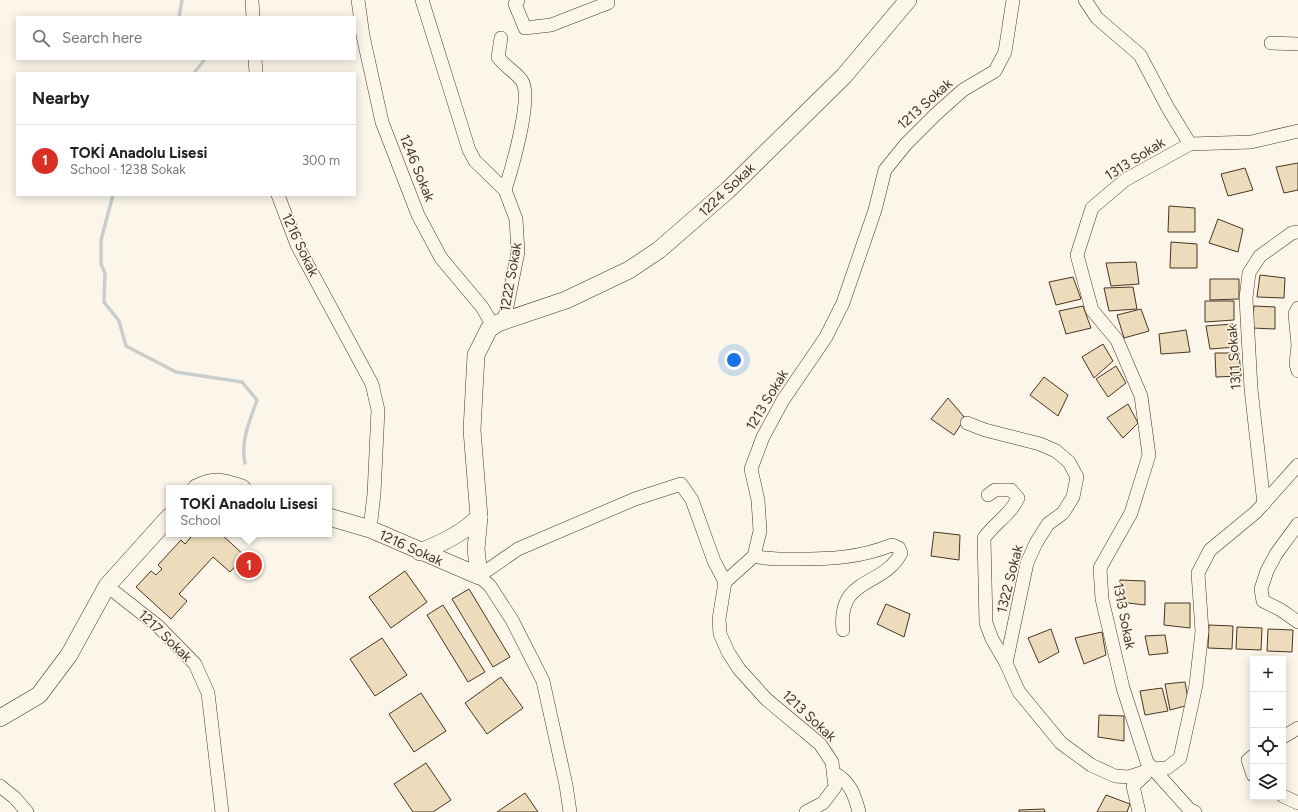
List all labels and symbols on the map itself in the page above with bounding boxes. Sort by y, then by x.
street label: 1213 Sokak [894,75,956,133]
street label: 1246 Sokak [396,132,438,204]
street label: 1313 Sokak [1102,134,1168,184]
street label: 1224 Sokak [695,159,759,220]
street label: 1216 Sokak [278,211,322,280]
street label: 1222 Sokak [497,241,525,313]
street label: 1311 Sokak [1223,323,1245,390]
your location [724,350,744,370]
street label: 1213 Sokak [742,366,792,433]
street label: 1216 Sokak [376,526,446,570]
street label: 1322 Sokak [993,543,1027,615]
pin: 1 [236,550,262,580]
street label: 1313 Sokak [1109,581,1139,651]
street label: 1217 Sokak [135,606,195,666]
street label: 1213 Sokak [778,687,840,745]

